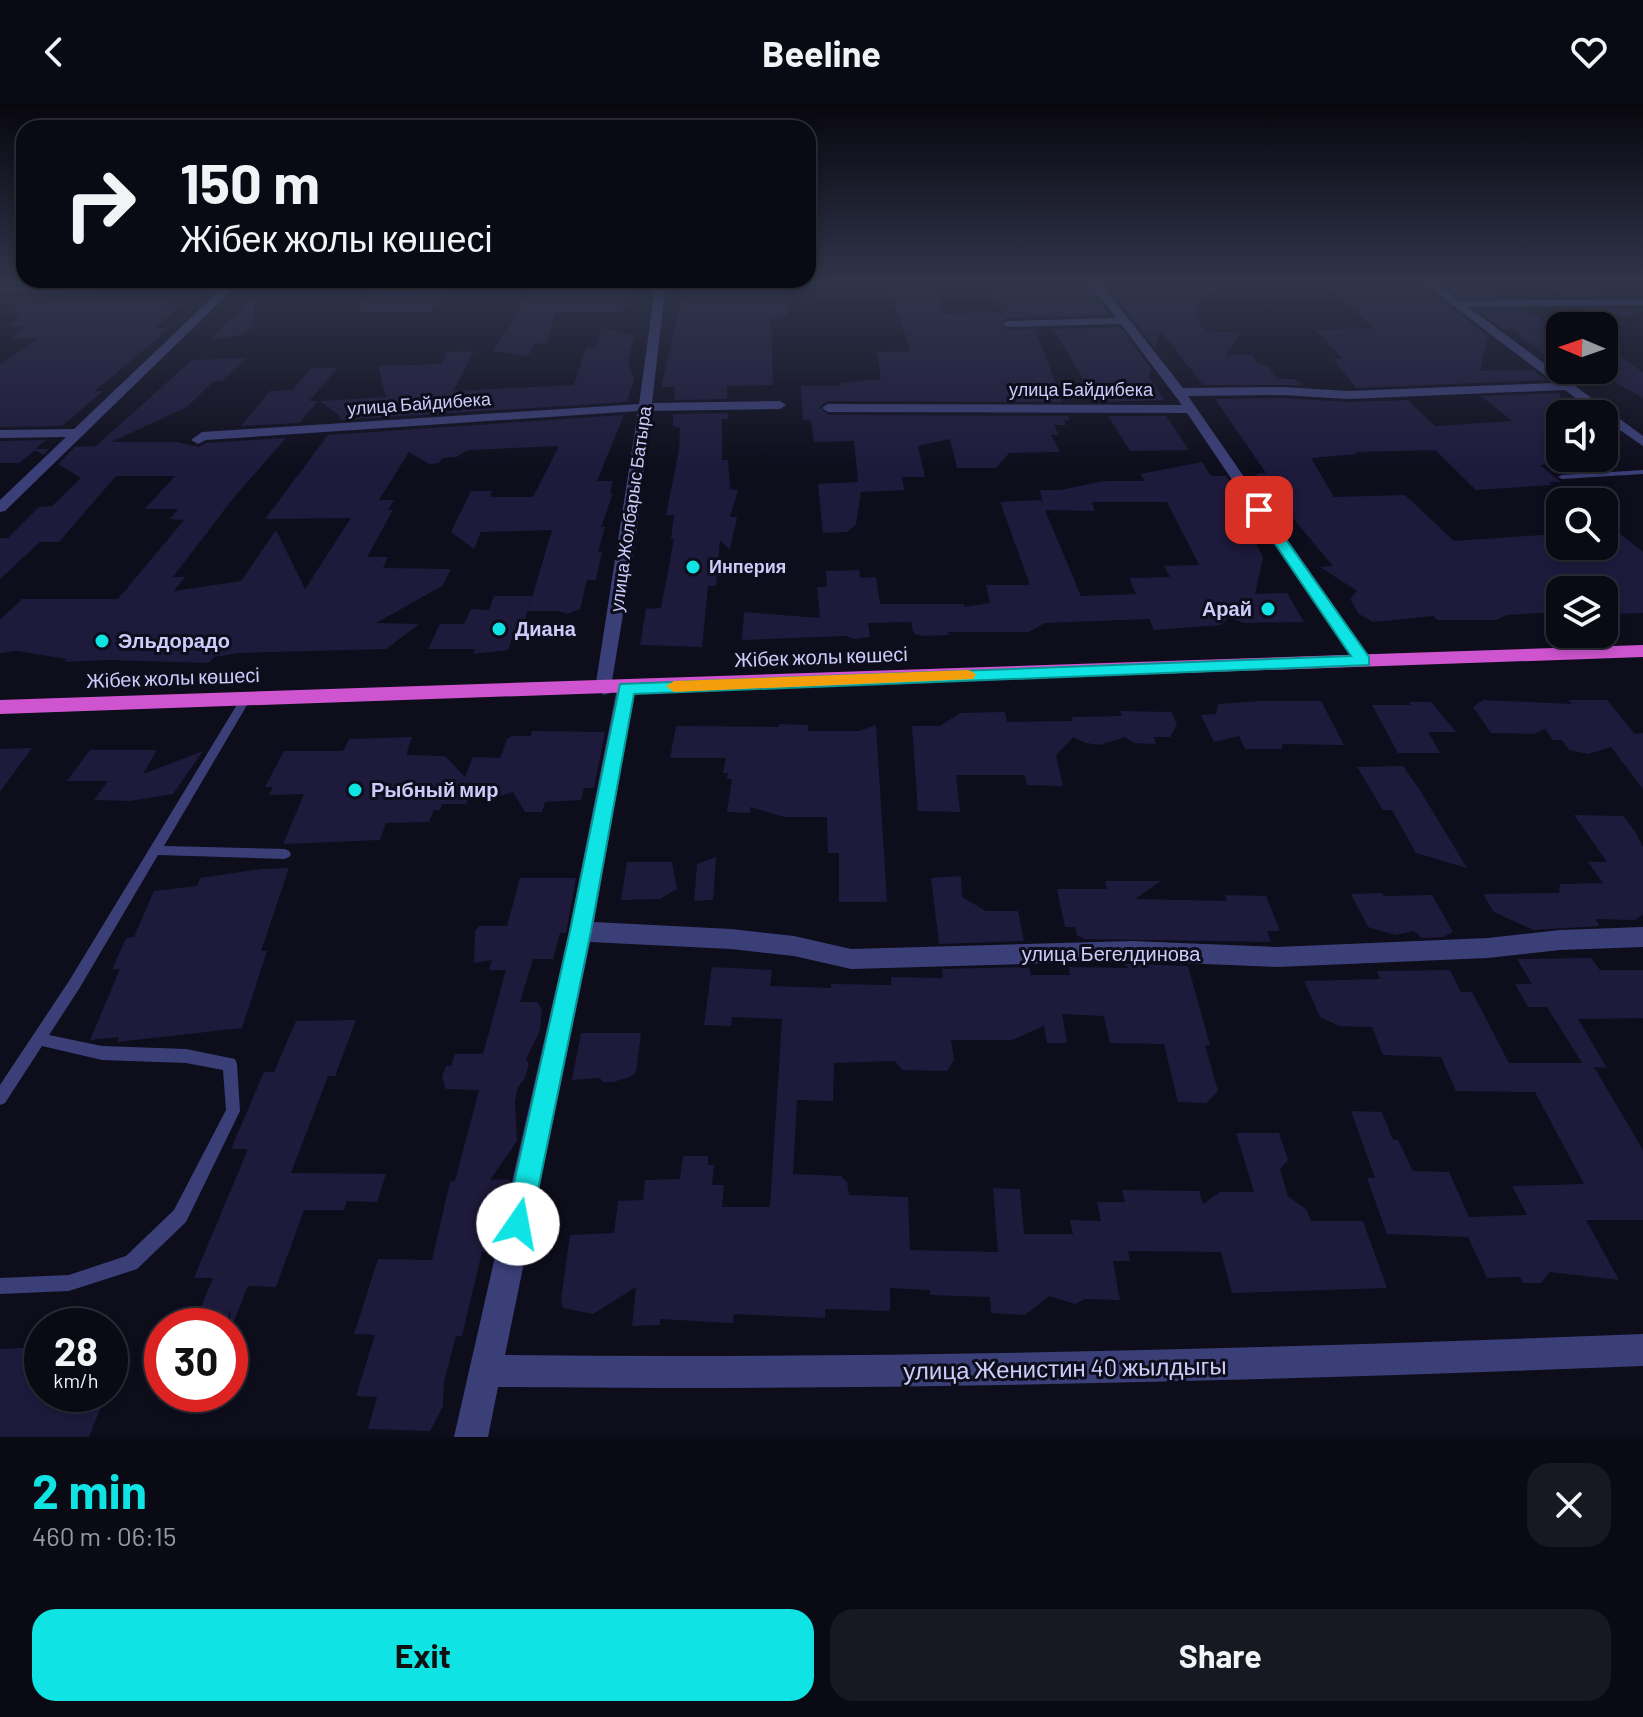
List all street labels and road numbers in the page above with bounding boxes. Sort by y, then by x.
street label: улица Байдибека [1009,378,1154,400]
street label: улица Байдибека [346,387,492,419]
street label: улица Жолбарыс Батыра [605,404,655,613]
street label: Жібек жолы көшесі [734,641,908,671]
street label: Жібек жолы көшесі [86,662,260,692]
street label: улица Бегелдинова [1022,941,1201,965]
street label: улица Женистин 40 жылдыгы [903,1350,1227,1385]

